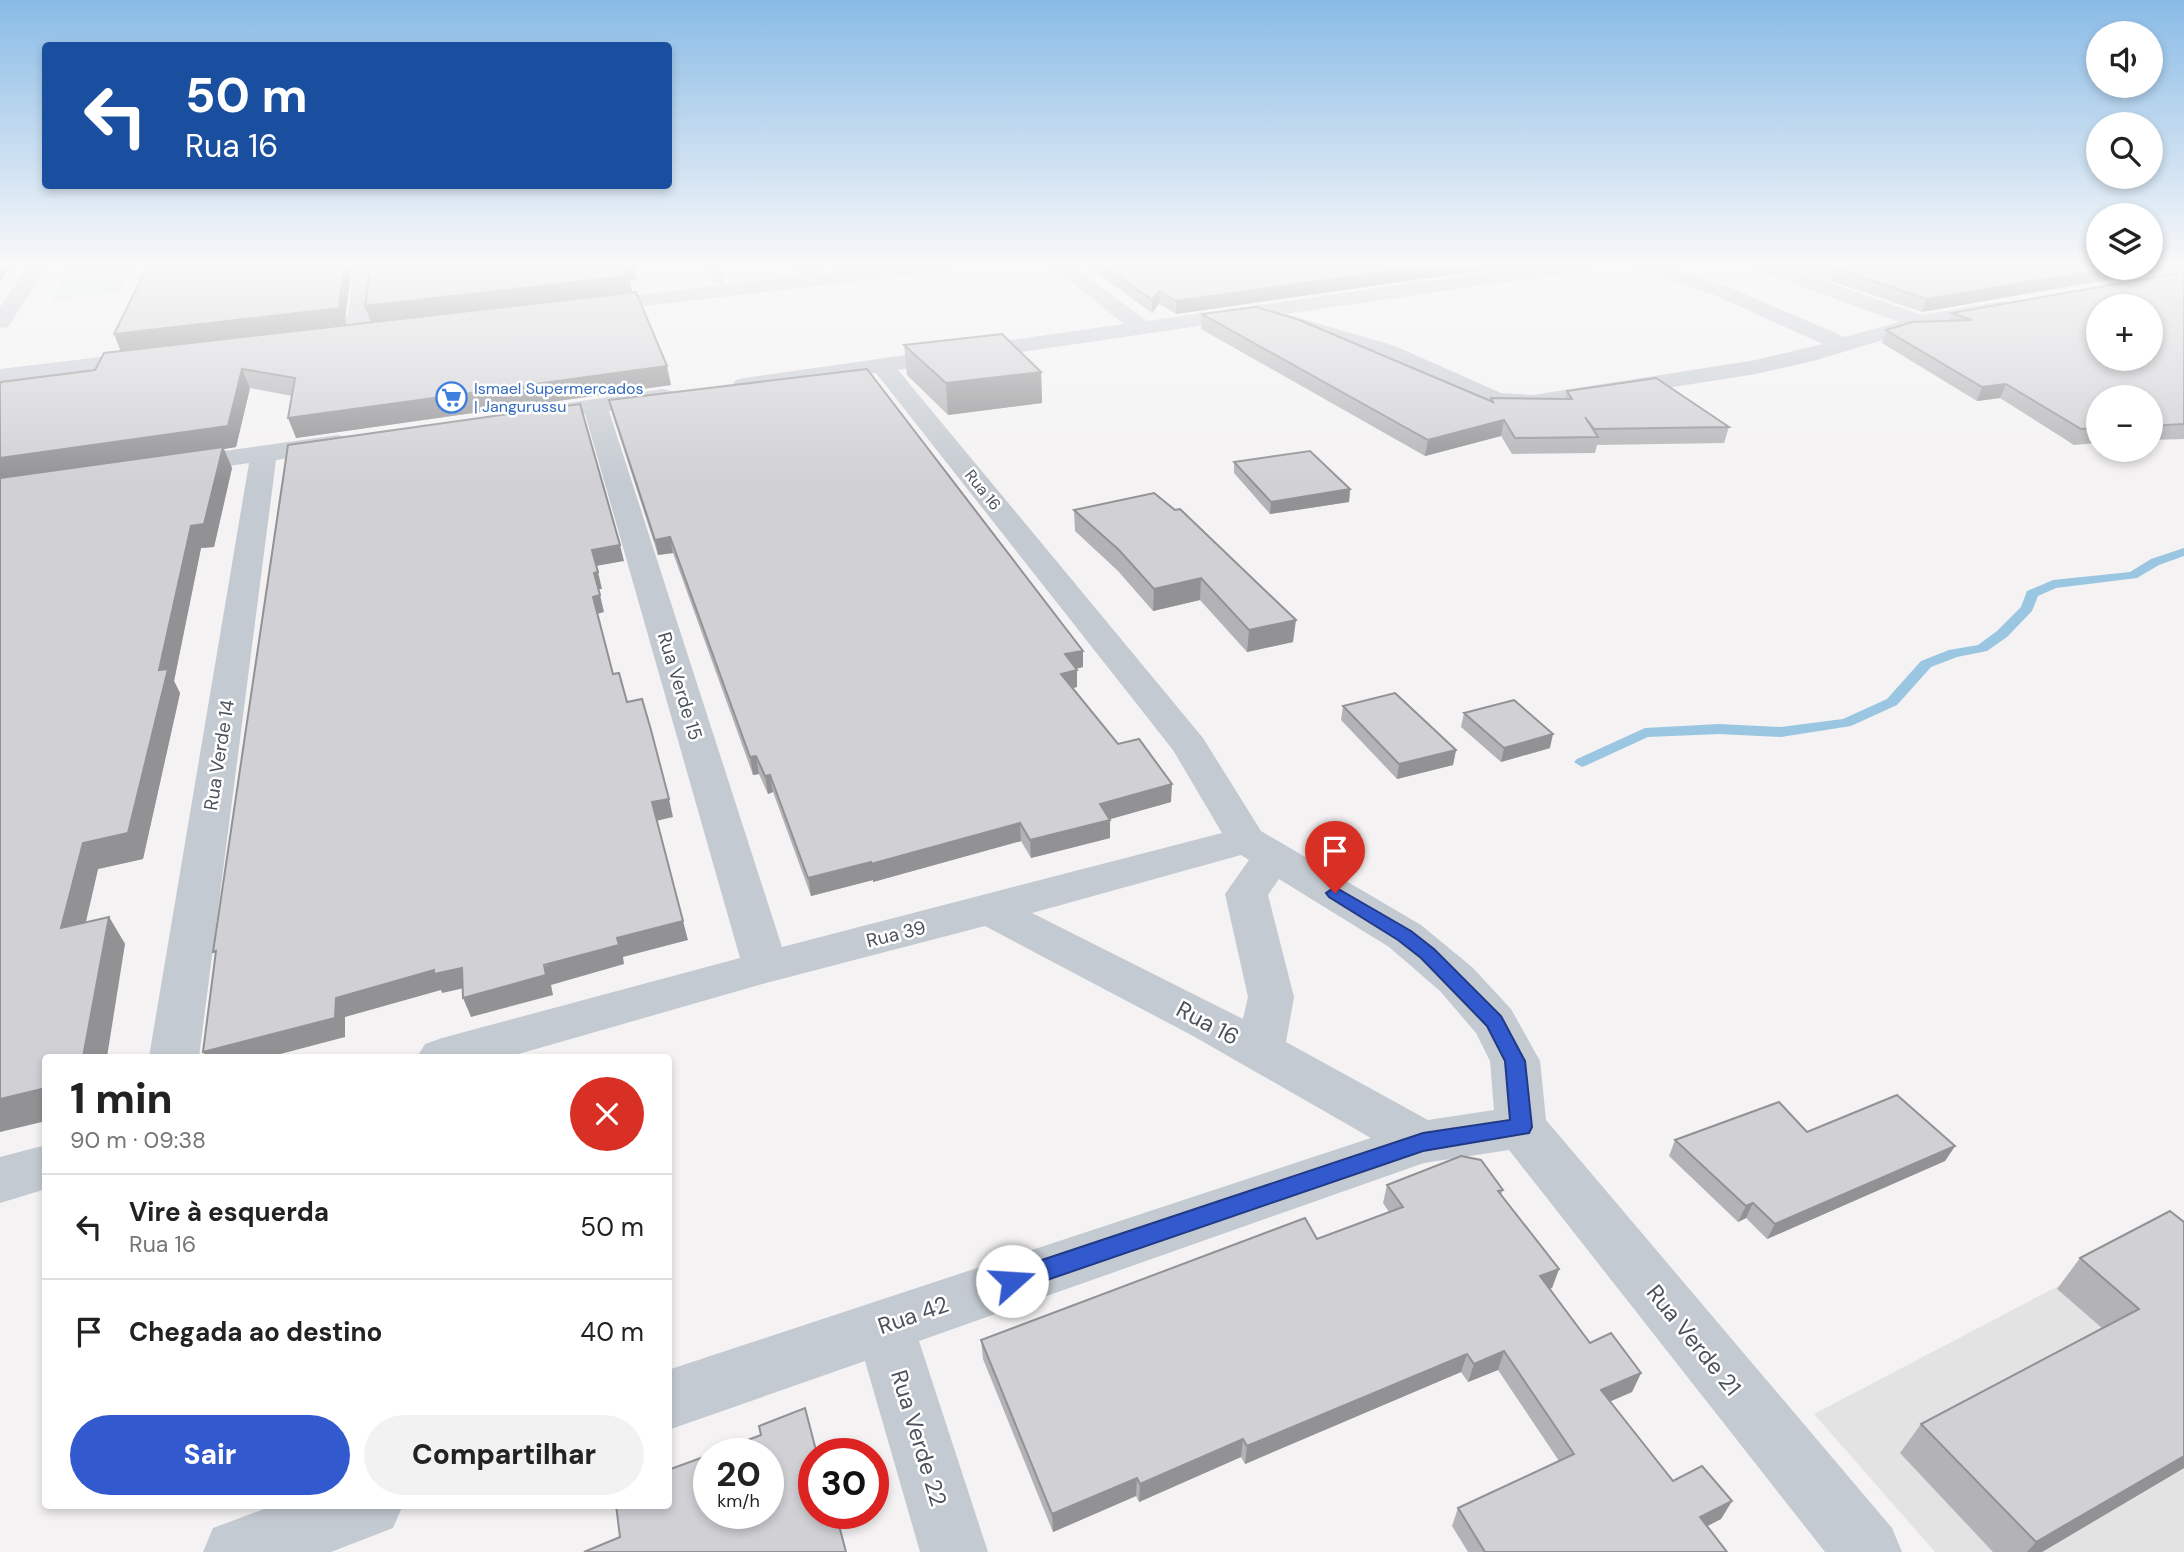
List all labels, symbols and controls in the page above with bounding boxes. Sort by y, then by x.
map controls [2086,21,2163,462]
button: sound [2086,21,2163,98]
text: 50 m [185,63,308,127]
icon: left [70,70,161,161]
button: search [2086,112,2163,189]
text: Rua 16 [185,125,278,167]
button: layers [2086,203,2163,280]
button: + [2086,294,2163,371]
place label: Ismael Supermercados | Jangurussu [474,378,644,417]
supermarket icon: Ismael Supermercados | Jangurussu [434,380,468,414]
button: − [2086,385,2163,462]
street label: Rua 16 [960,465,1006,515]
street label: Rua Verde 15 [652,629,708,743]
street label: Rua Verde 14 [198,698,240,812]
pin [1305,821,1365,893]
icon: arrive [1316,832,1354,870]
street label: Rua 39 [864,915,928,953]
street label: Rua 16 [1171,994,1245,1052]
text: 1 min [70,1071,173,1126]
button: close [570,1077,644,1151]
text: 90 m · 09:38 [70,1125,206,1155]
text: Vire à esquerda [129,1195,329,1229]
icon: left [70,1208,108,1246]
text: 50 m [580,1210,644,1244]
text: Rua 16 [129,1229,196,1259]
position arrow [975,1244,1049,1318]
street label: Rua Verde 21 [1640,1278,1748,1402]
street label: Rua 42 [874,1289,952,1341]
icon: arrive [70,1313,108,1351]
text: Chegada ao destino [129,1315,382,1349]
text: 40 m [580,1315,644,1349]
street label: Rua Verde 22 [884,1366,954,1510]
button: Sair [70,1415,350,1495]
button: Compartilhar [364,1415,644,1495]
speed limit sign: 30 [798,1438,889,1529]
text: 20 [716,1451,761,1497]
text: km/h [717,1489,760,1513]

